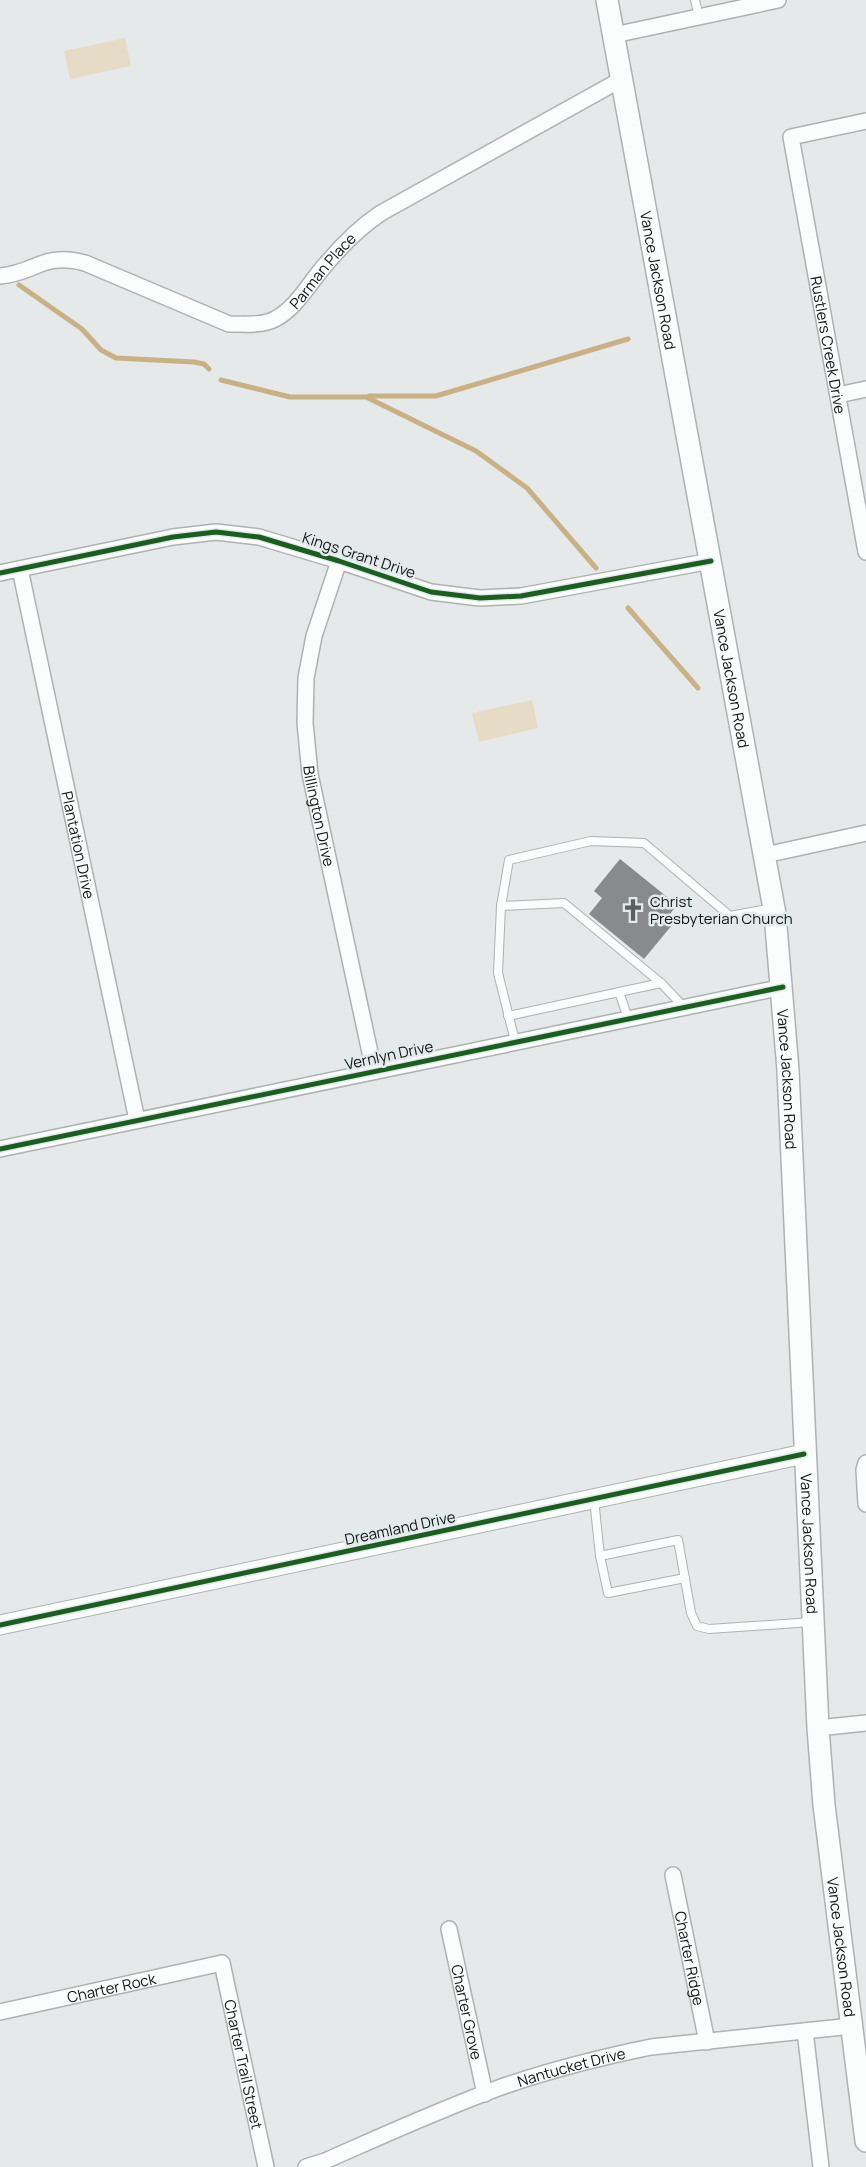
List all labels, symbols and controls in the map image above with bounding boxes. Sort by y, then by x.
street label: Vance Jackson Road [635,209,682,351]
street label: Parman Place [284,228,360,313]
street label: Rustlers Creek Drive [806,274,851,416]
street label: Kings Grant Drive [300,527,419,583]
street label: Vance Jackson Road [709,608,755,750]
street label: Billington Drive [299,765,340,869]
street label: Plantation Drive [57,789,100,901]
place label: Christ Presbyterian Church [650,891,793,929]
church icon: Christ Presbyterian Church [620,897,646,923]
street label: Vance Jackson Road [772,1008,802,1150]
street label: Vernlyn Drive [343,1035,435,1075]
street label: Vance Jackson Road [796,1473,823,1614]
street label: Dreamland Drive [343,1506,458,1550]
street label: Vance Jackson Road [823,1876,861,2018]
street label: Charter Ridge [670,1909,710,2008]
street label: Charter Grove [447,1962,488,2062]
street label: Charter Rock [65,1967,158,2007]
street label: Charter Trail Street [220,1998,268,2131]
street label: Nantucket Drive [514,2042,627,2091]

